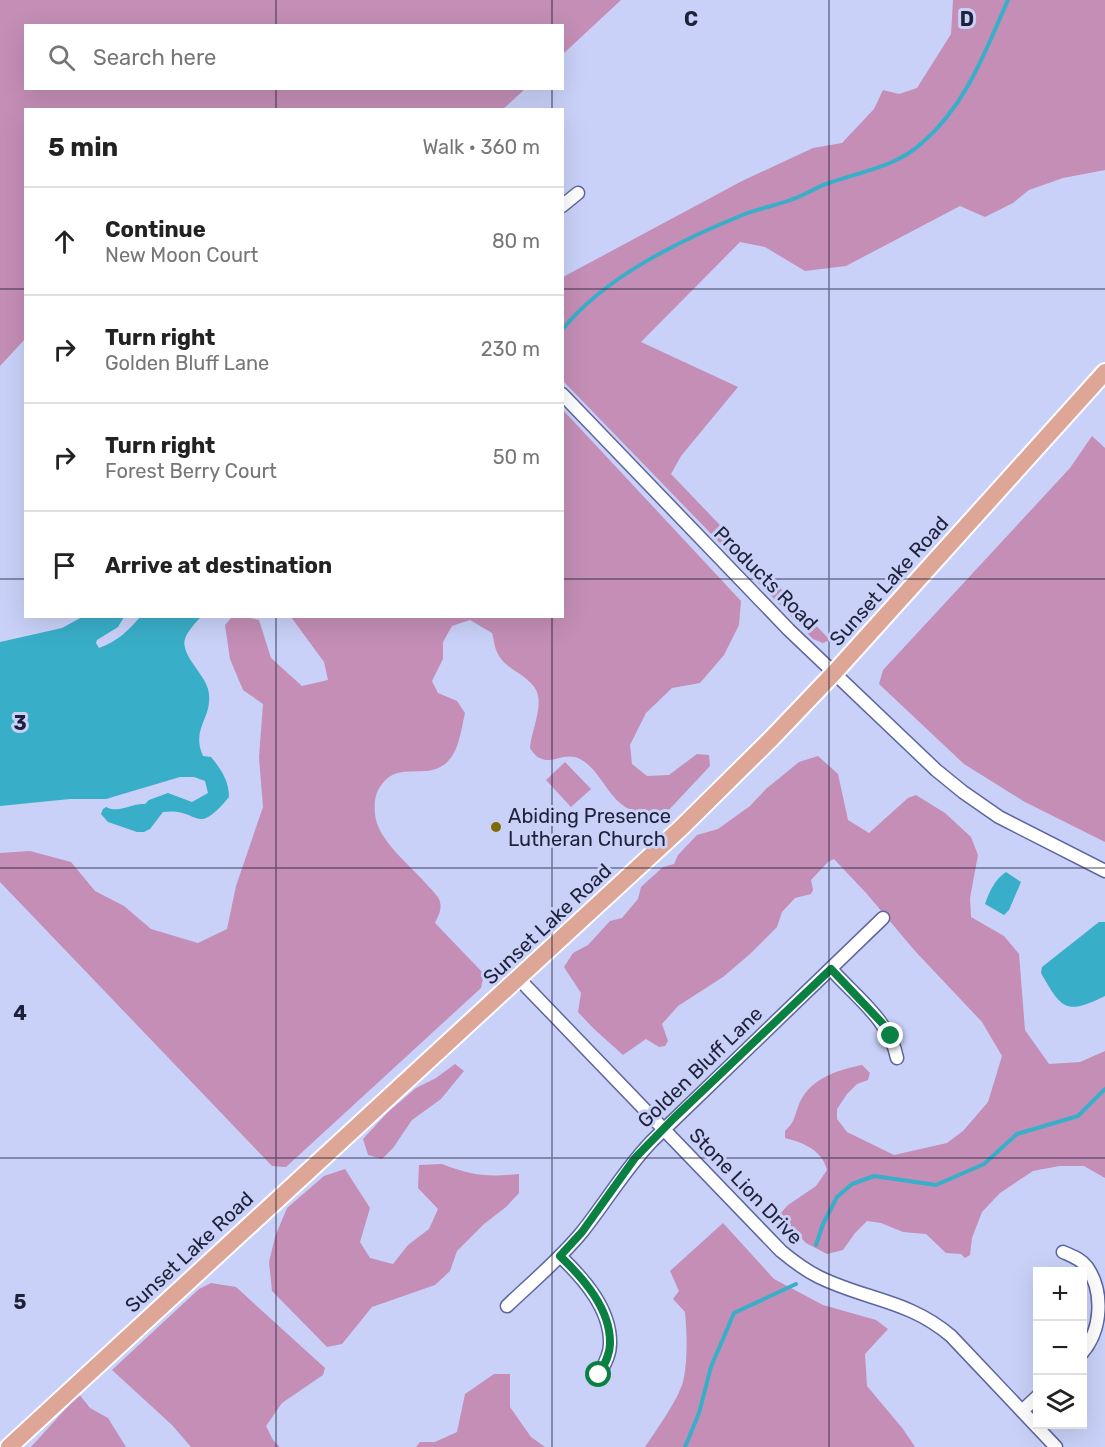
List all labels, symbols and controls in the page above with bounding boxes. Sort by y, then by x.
text: C [684,7,698,31]
text: D [960,7,974,31]
search box [24,24,564,90]
icon: search [45,41,78,74]
text: Search here [93,44,216,71]
text: 5 min [48,132,118,163]
text: Walk · 360 m [423,135,540,159]
text: Continue [105,216,206,243]
icon: ahead [48,225,81,258]
text: 80 m [492,229,540,253]
text: New Moon Court [105,243,258,267]
text: Turn right [105,324,215,351]
icon: right [48,333,81,366]
text: 230 m [481,337,540,361]
text: Golden Bluff Lane [105,351,269,375]
text: Turn right [105,432,215,459]
icon: right [48,441,81,474]
text: 50 m [493,445,540,469]
text: Forest Berry Court [105,459,277,483]
street label: Sunset Lake Road [824,511,954,651]
street label: Products Road [709,521,823,635]
icon: arrive [48,549,81,582]
text: Arrive at destination [105,552,332,579]
text: 3 [13,711,27,735]
place label: Abiding Presence Lutheran Church [508,804,671,851]
marker: Abiding Presence Lutheran Church [489,820,503,834]
street label: Sunset Lake Road [478,859,616,989]
text: 4 [13,1001,27,1025]
street label: Golden Bluff Lane [633,1001,767,1133]
route end [877,1022,903,1048]
street label: Stone Lion Drive [684,1123,808,1249]
street label: Sunset Lake Road [120,1187,258,1317]
map controls [1033,1267,1087,1429]
button: + [1033,1267,1087,1321]
text: 5 [14,1290,27,1314]
button: − [1033,1321,1087,1375]
route start [585,1361,611,1387]
button: layers [1033,1375,1087,1429]

